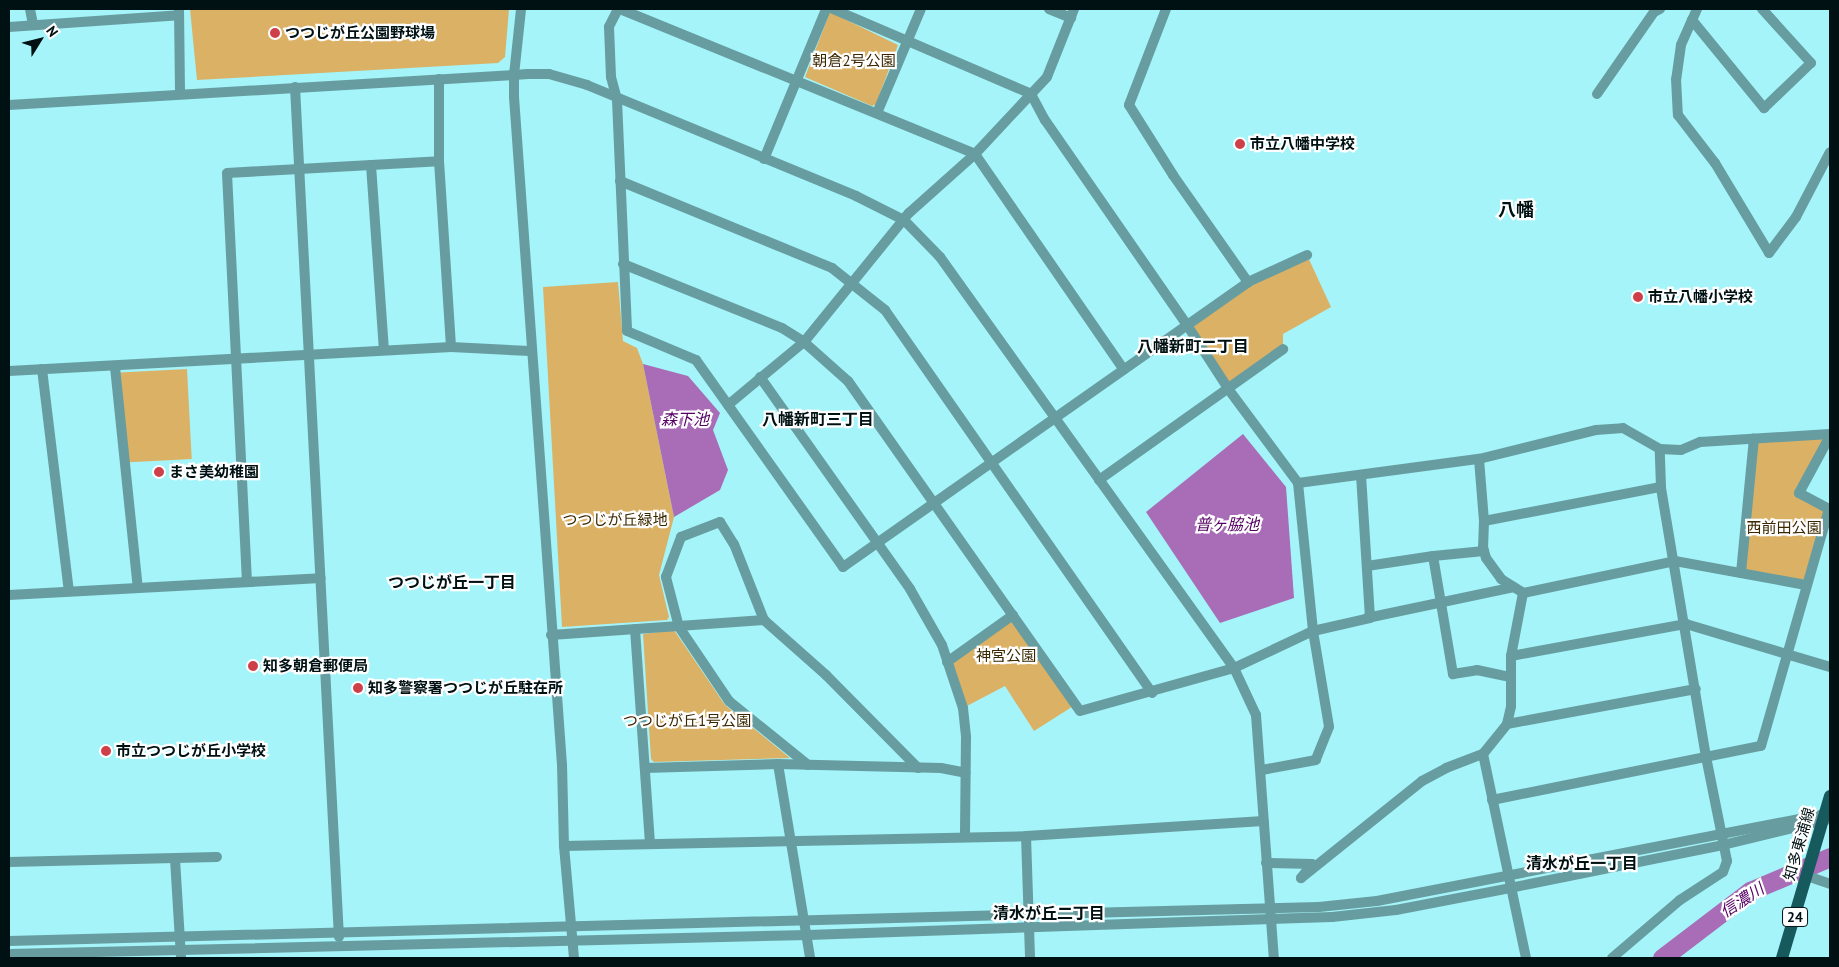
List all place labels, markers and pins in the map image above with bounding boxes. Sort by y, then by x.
place label: つつじが丘公園野球場 [285,24,435,42]
marker: つつじが丘公園野球場 [269,27,281,39]
place label: 市立八幡中学校 [1250,135,1355,153]
marker: 市立八幡中学校 [1234,138,1246,150]
place label: 市立八幡小学校 [1648,288,1753,306]
marker: 市立八幡小学校 [1632,291,1644,303]
place label: まさ美幼稚園 [169,463,259,481]
marker: まさ美幼稚園 [153,466,165,478]
place label: 知多朝倉郵便局 [263,657,368,675]
marker: 知多朝倉郵便局 [247,660,259,672]
place label: 知多警察署つつじが丘駐在所 [368,679,563,697]
marker: 知多警察署つつじが丘駐在所 [352,682,364,694]
place label: 市立つつじが丘小学校 [116,742,266,760]
marker: 市立つつじが丘小学校 [100,745,112,757]

